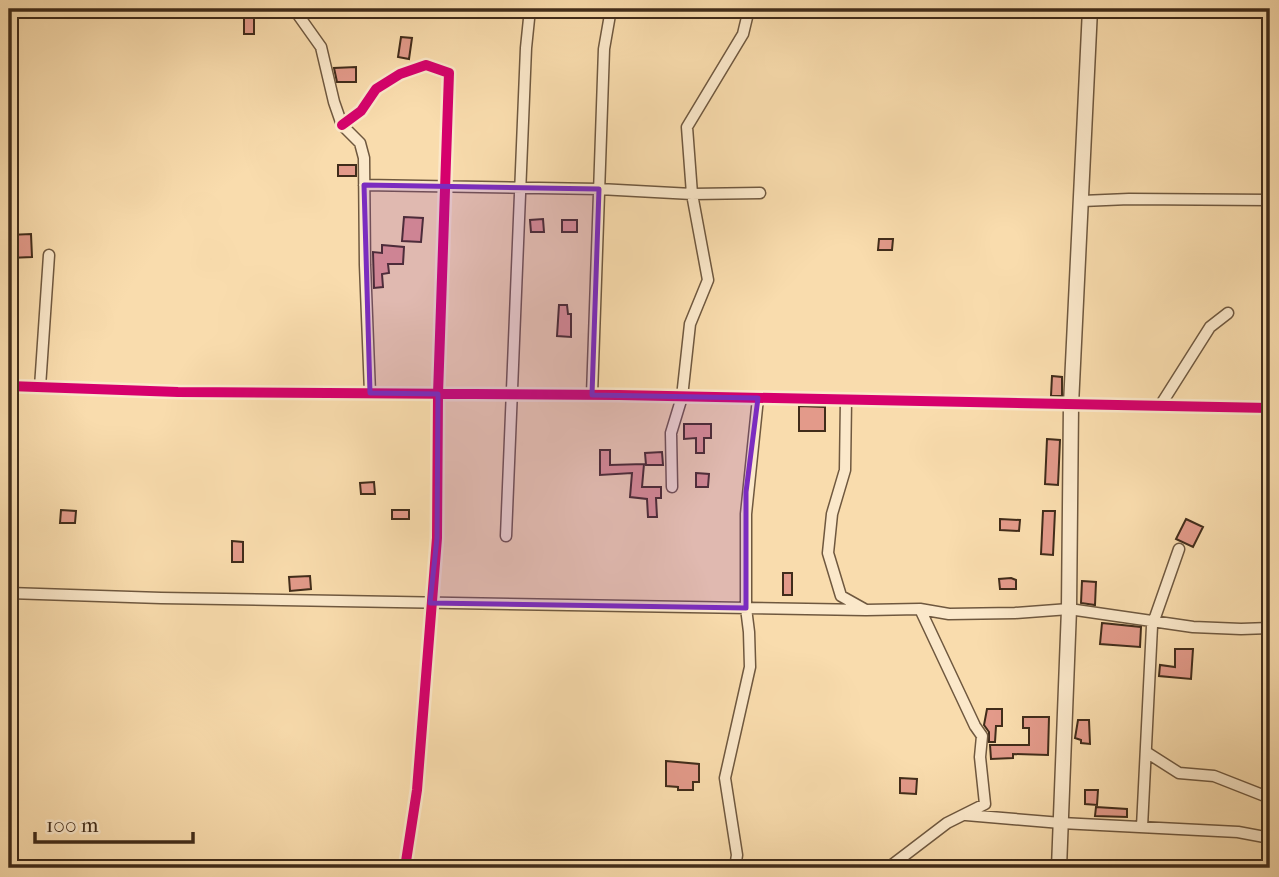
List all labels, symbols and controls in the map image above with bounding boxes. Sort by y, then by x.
scale bar [35,800,192,844]
text: 100 m [46,813,99,837]

